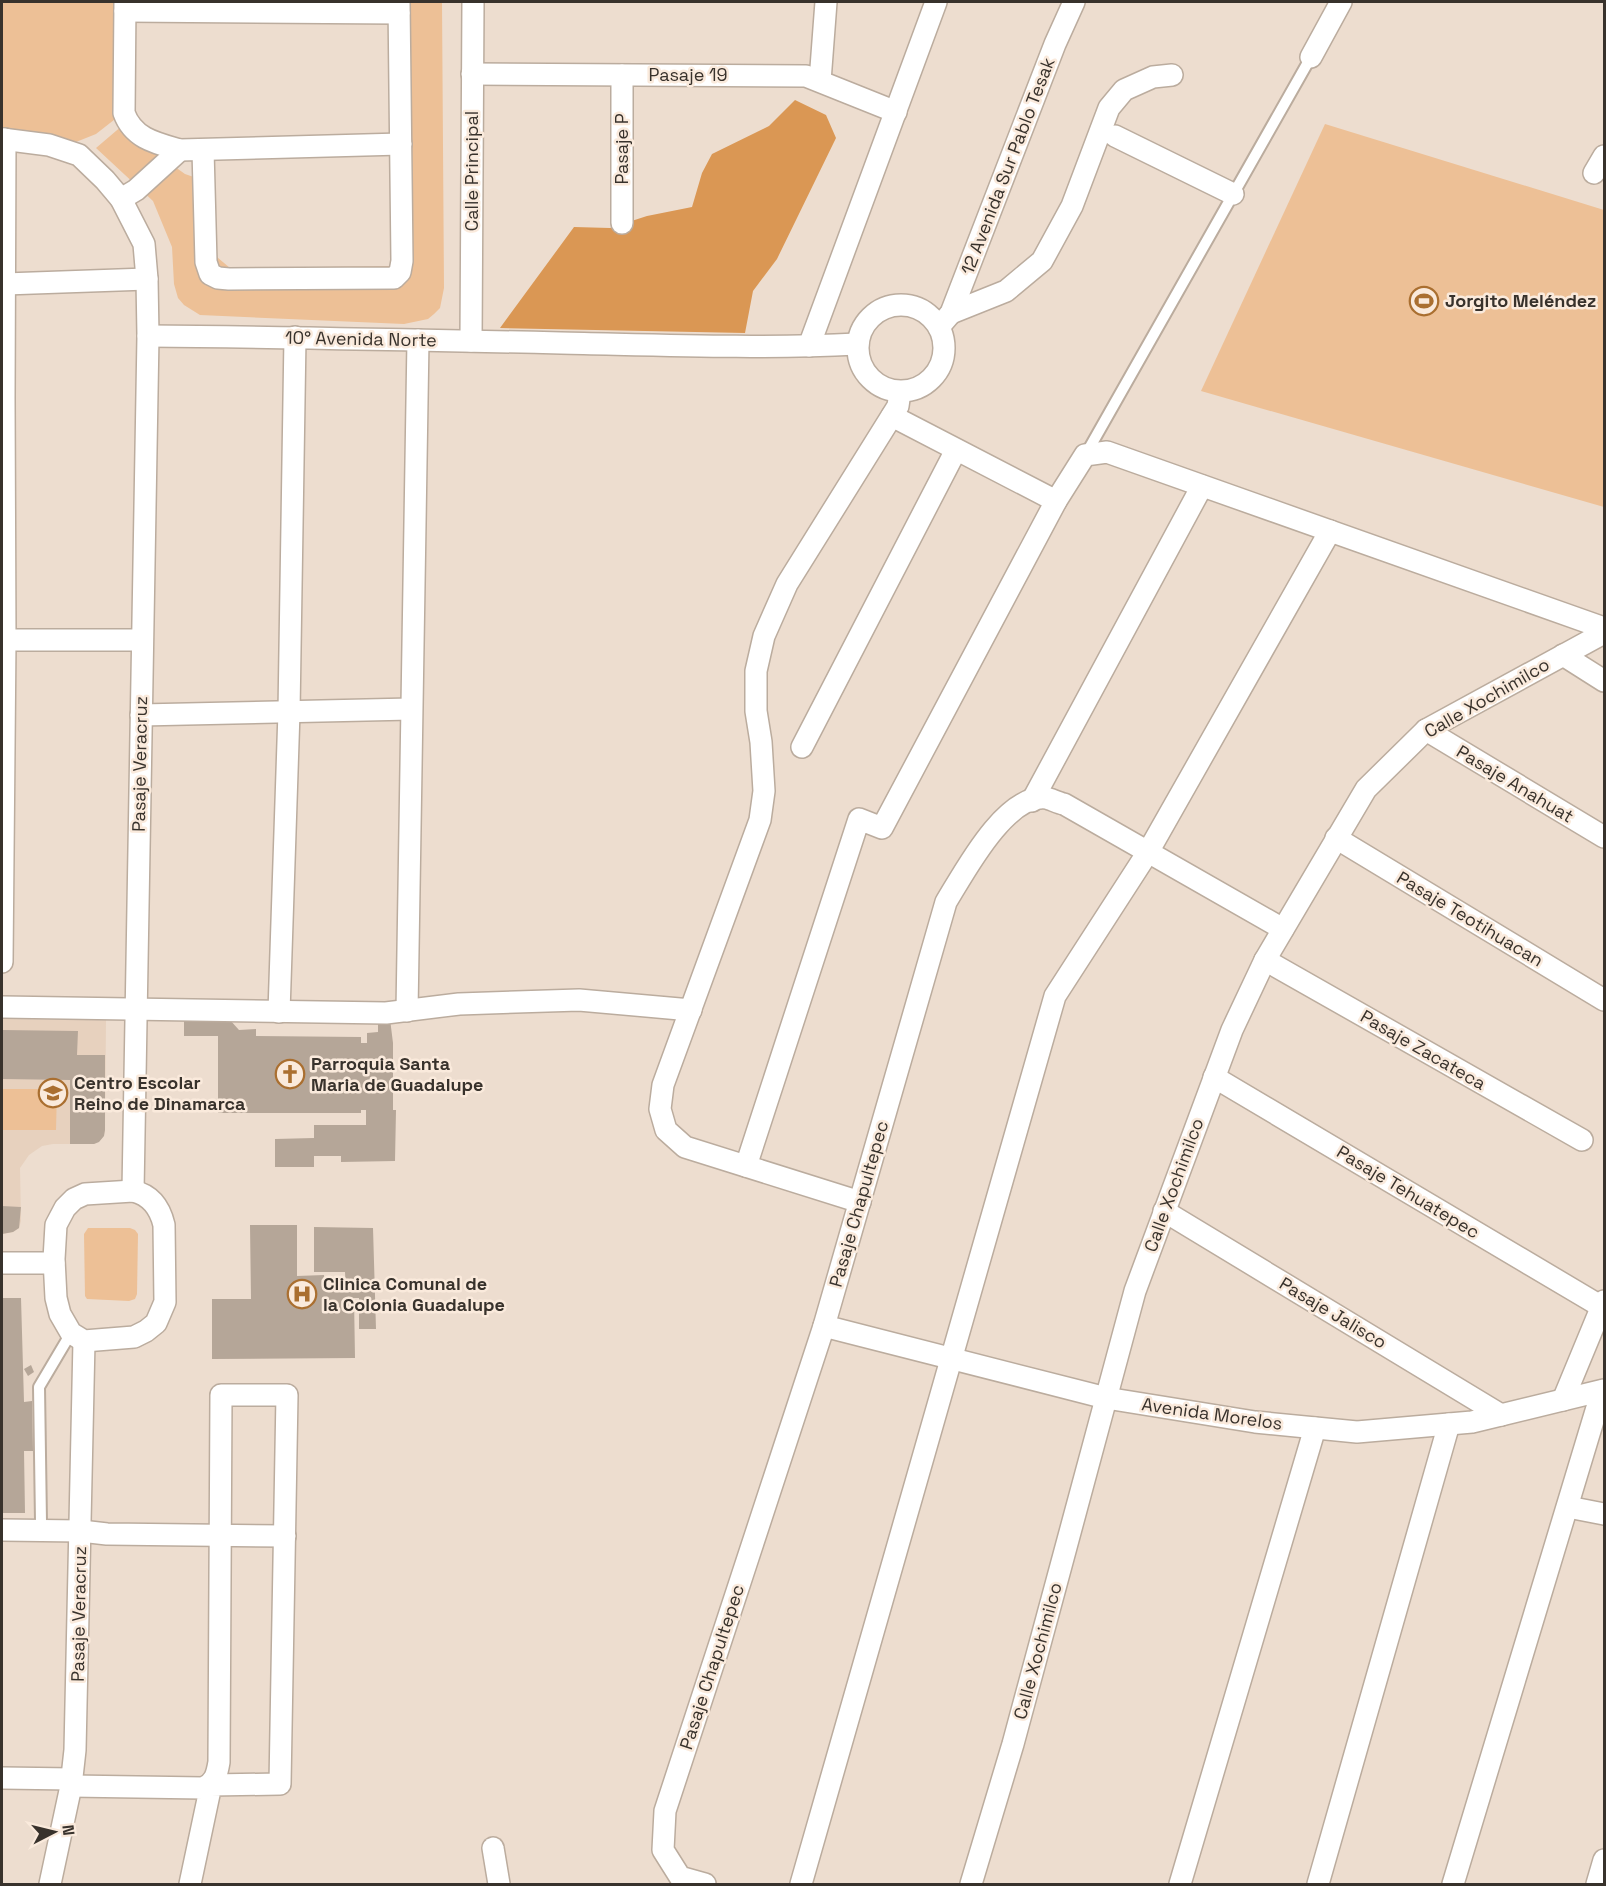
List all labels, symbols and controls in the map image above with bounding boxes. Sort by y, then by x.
street label: 12 Avenida Sur Pablo Tesak [956,54,1060,277]
street label: Pasaje 19 [649,63,727,86]
street label: Calle Principal [460,111,483,231]
street label: Pasaje P [610,113,633,185]
sports icon: Jorgito Meléndez [1408,285,1440,317]
place label: Jorgito Meléndez [1445,289,1596,312]
street label: 10° Avenida Norte [285,326,437,351]
street label: Calle Xochimilco [1420,652,1553,743]
street label: Pasaje Veracruz [127,696,152,832]
street label: Pasaje Anahuat [1452,740,1578,828]
street label: Pasaje Teotihuacan [1393,866,1548,971]
street label: Pasaje Zacateca [1356,1004,1490,1095]
place label: Parroquia Santa Maria de Guadalupe [311,1052,483,1096]
church icon: Parroquia Santa Maria de Guadalupe [274,1058,306,1090]
place label: Centro Escolar Reino de Dinamarca [74,1071,246,1115]
school or university icon: Centro Escolar Reino de Dinamarca [37,1077,69,1109]
street label: Calle Xochimilco [1139,1115,1208,1255]
street label: Pasaje Chapultepec [824,1118,893,1290]
street label: Pasaje Tehuatepec [1333,1140,1484,1243]
place label: Clinica Comunal de la Colonia Guadalupe [323,1272,505,1316]
street label: Pasaje Jalisco [1275,1272,1391,1354]
hospital icon: Clinica Comunal de la Colonia Guadalupe [286,1278,318,1310]
street label: Avenida Morelos [1140,1392,1284,1435]
street label: Pasaje Veracruz [66,1546,91,1682]
street label: Calle Xochimilco [1008,1580,1067,1722]
street label: Pasaje Chapultepec [674,1582,749,1752]
north arrow [24,1802,84,1862]
text: N [57,1824,79,1837]

